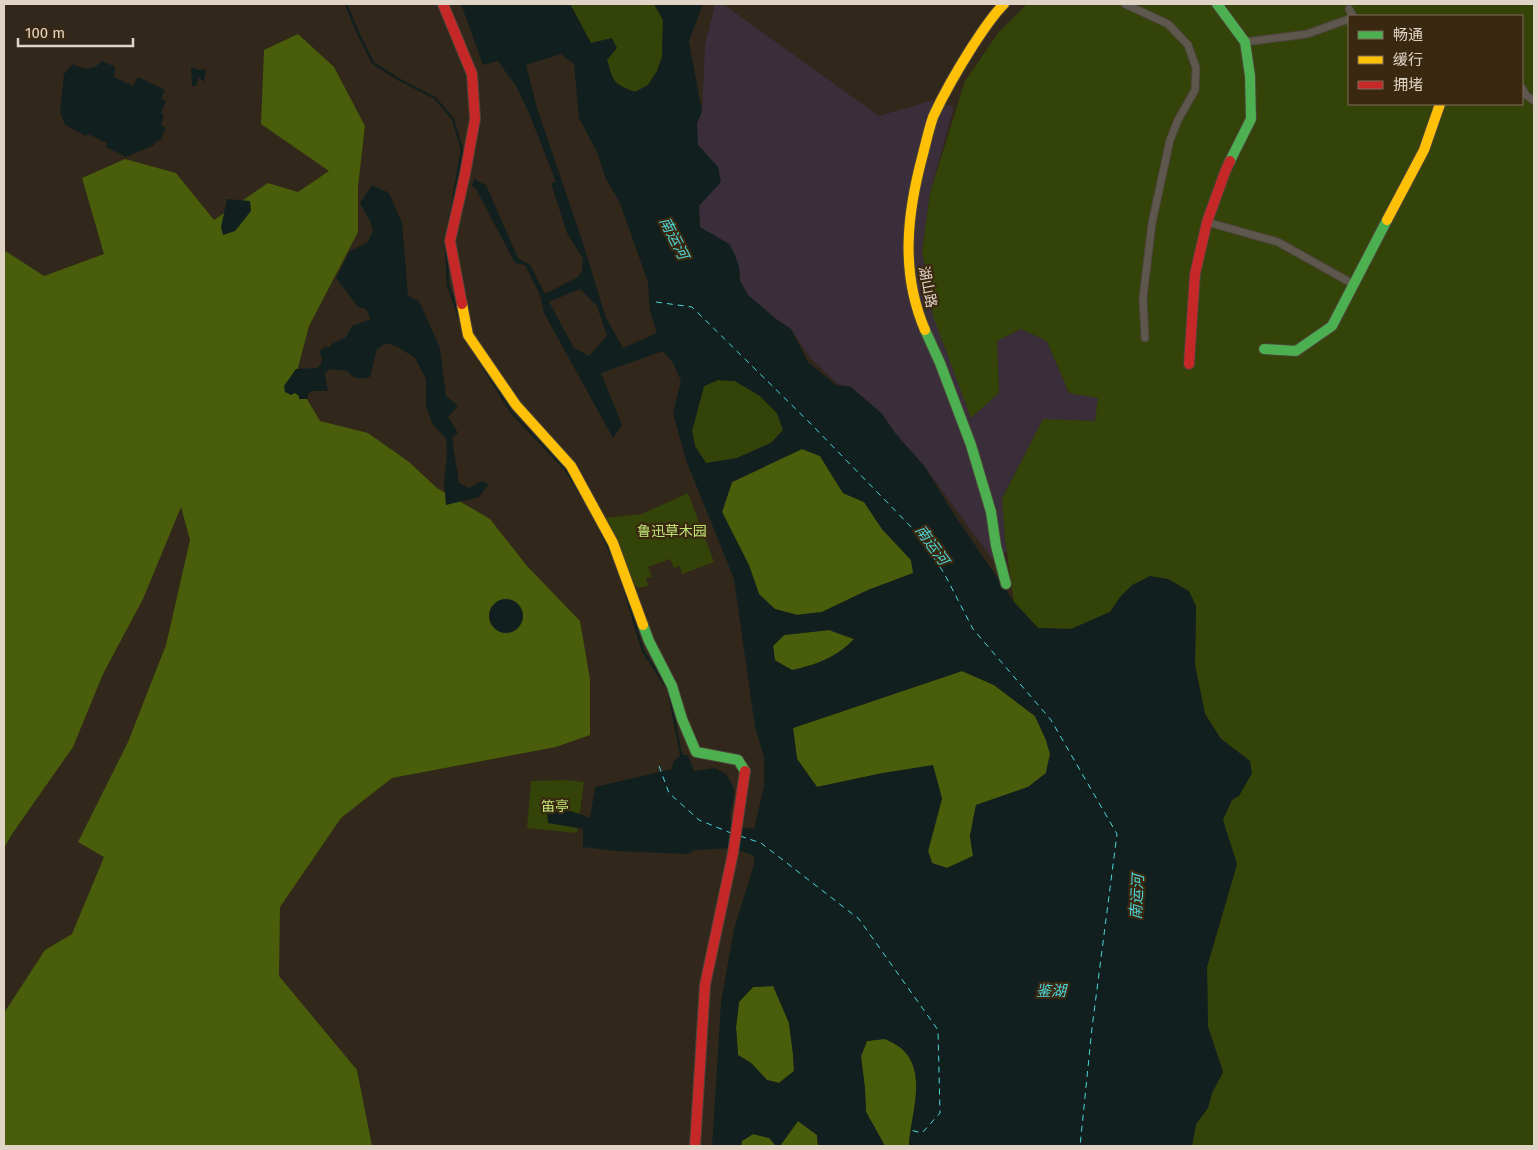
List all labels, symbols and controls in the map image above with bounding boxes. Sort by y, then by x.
scale bar [18,15,132,47]
legend [1348,15,1523,105]
text: 100 m [25,24,65,42]
text: 畅通 [1393,26,1423,44]
text: 缓行 [1393,51,1423,69]
text: 拥堵 [1393,76,1423,94]
water label: 南运河 [656,214,694,265]
street label: 湖山路 [915,265,940,309]
water label: 南运河 [911,522,954,571]
park label: 鲁迅草木园 [637,523,707,540]
park label: 笛亭 [541,798,569,815]
water label: 南运河 [1127,871,1147,920]
water label: 鉴湖 [1036,982,1068,1000]

